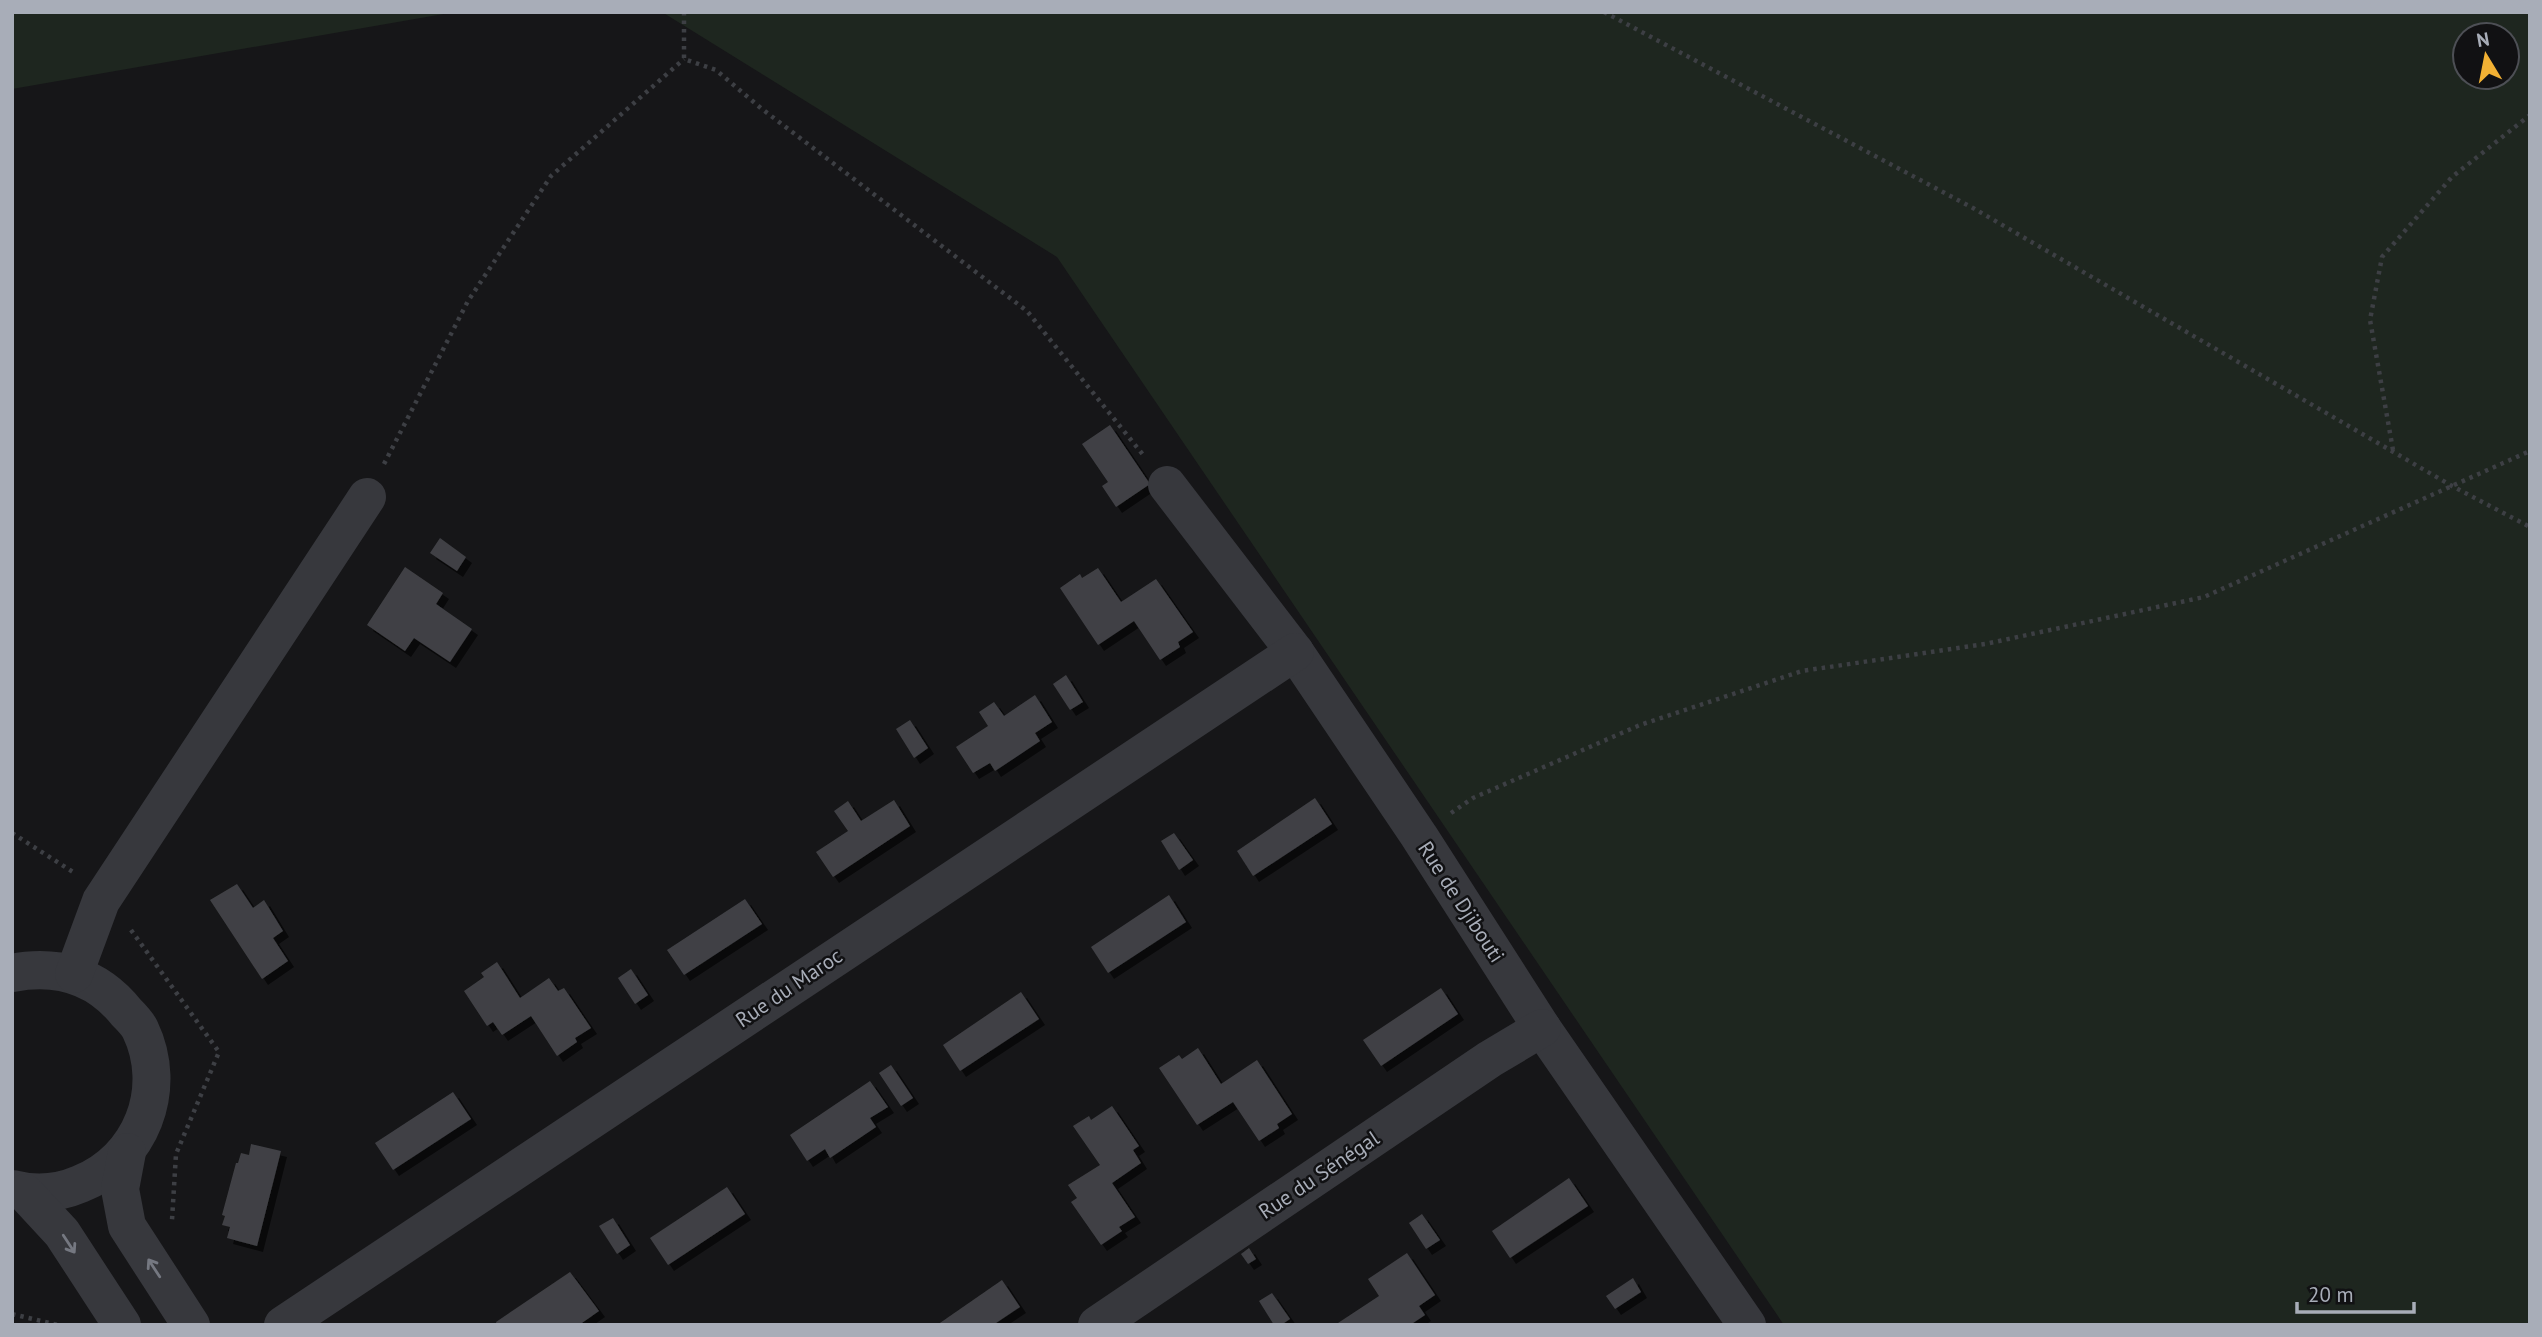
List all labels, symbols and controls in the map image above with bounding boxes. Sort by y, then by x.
north arrow [2451,21,2521,91]
text: N [2475,26,2491,52]
street label: Rue de Djibouti [1412,836,1511,967]
street label: Rue du Maroc [730,942,847,1033]
street label: Rue du Sénégal [1253,1124,1384,1225]
one-way arrow [63,1234,77,1254]
one-way arrow [146,1259,161,1278]
scale bar [2297,1270,2414,1314]
text: 20 m [2308,1281,2354,1308]

